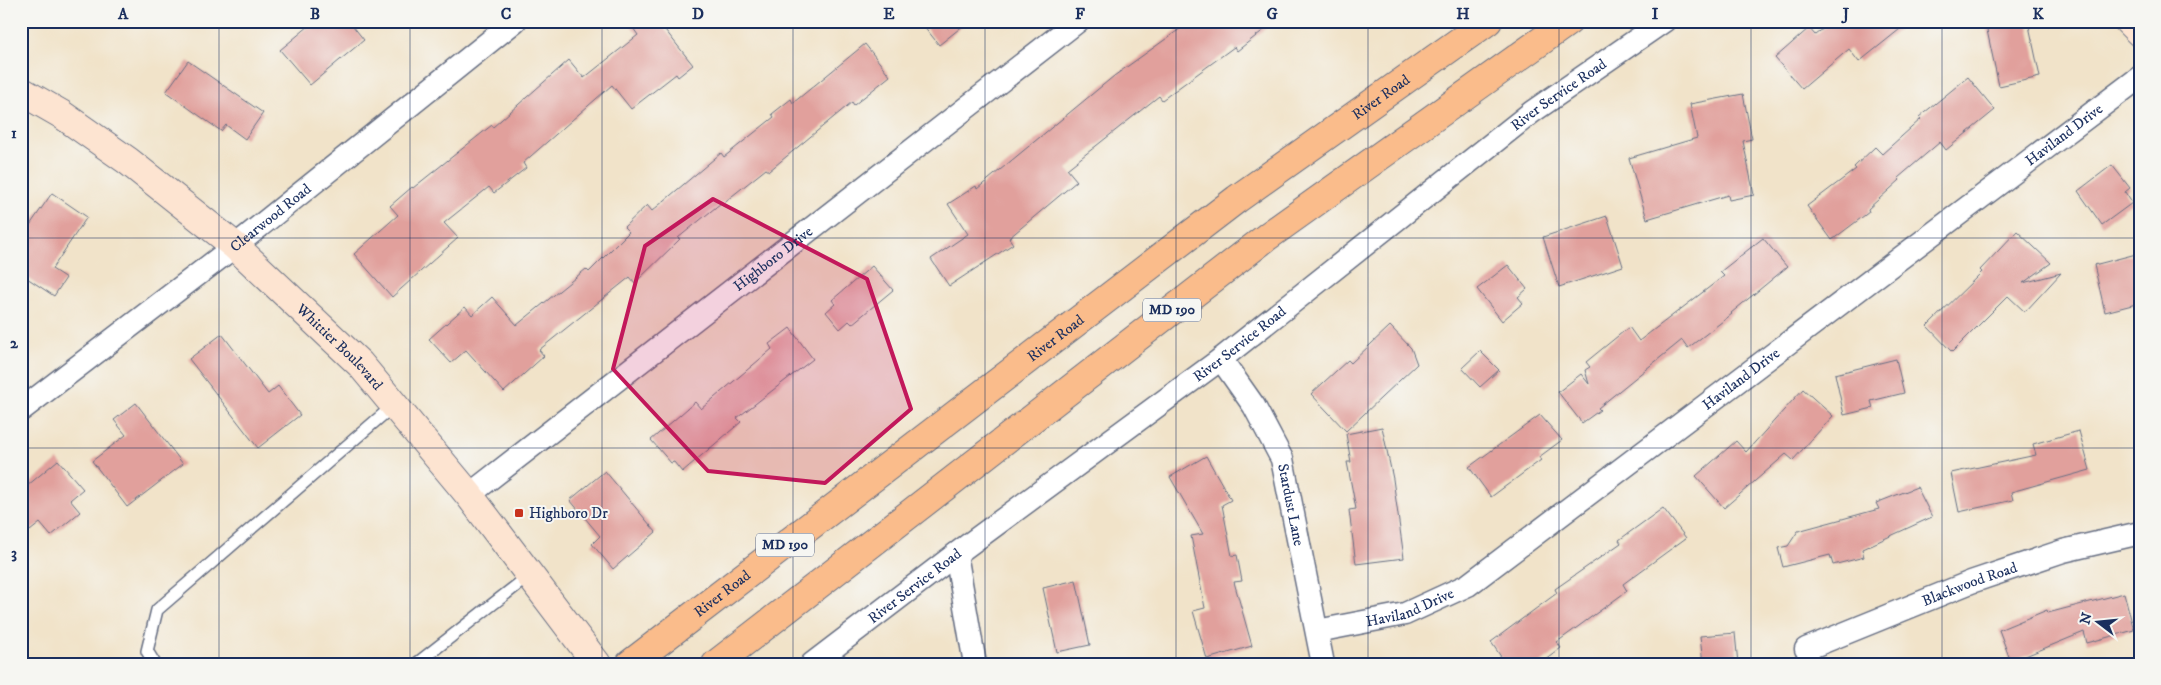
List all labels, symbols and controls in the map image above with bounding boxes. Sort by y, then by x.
text: A [117,4,129,24]
text: B [310,4,320,24]
text: C [501,4,511,24]
text: D [692,4,704,24]
text: E [883,4,895,24]
text: F [1075,4,1085,24]
text: G [1266,4,1278,24]
text: H [1456,4,1470,24]
text: I [1652,4,1659,24]
text: J [1841,4,1850,24]
text: K [2032,4,2044,24]
street label: River Service Road [1507,54,1610,135]
street label: River Road [1348,70,1414,124]
street label: Haviland Drive [2021,99,2106,170]
text: 1 [11,123,17,143]
street label: Clearwood Road [226,179,315,256]
street label: Highboro Drive [729,222,816,295]
road number: MD 190 [1143,298,1201,322]
street label: Whittier Boulevard [292,299,387,394]
street label: River Service Road [1189,301,1290,386]
street label: River Road [1023,310,1088,366]
text: 2 [10,333,19,353]
street label: Haviland Drive [1698,343,1783,414]
street label: Stardust Lane [1274,462,1309,548]
place label: Highboro Dr [529,504,608,523]
marker: Highboro Dr [513,507,525,519]
road number: MD 190 [756,534,814,556]
text: 3 [11,543,17,563]
street label: River Service Road [864,544,965,627]
street label: Blackwood Road [1919,558,2020,610]
street label: River Road [690,565,755,621]
street label: Haviland Drive [1364,583,1457,631]
north arrow [2074,598,2124,648]
text: N [2076,610,2097,627]

